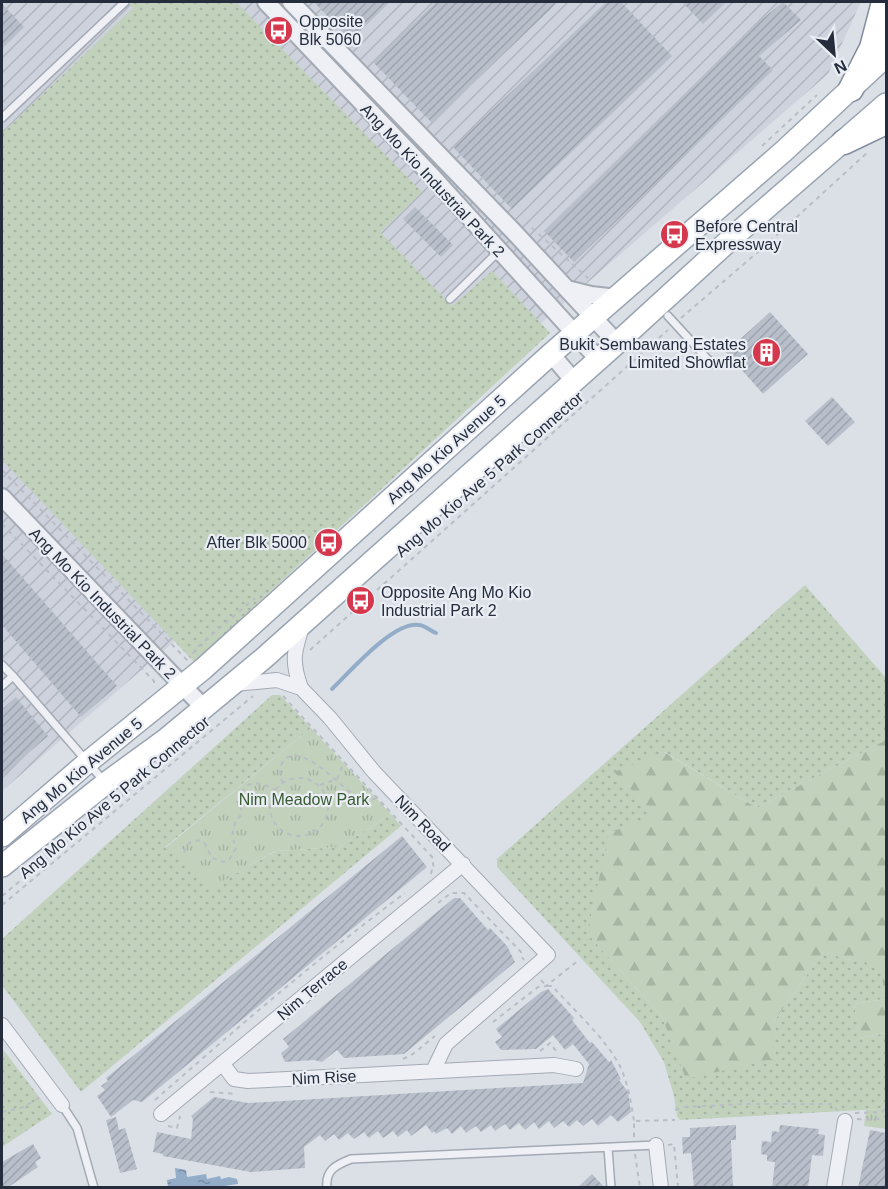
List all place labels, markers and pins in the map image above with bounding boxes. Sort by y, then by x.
place label: Opposite Blk 5060 [299,13,363,48]
bus stop icon: Opposite Blk 5060 [262,14,294,46]
place label: Before Central Expressway [695,218,798,253]
bus stop icon: Before Central Expressway [658,219,690,251]
place label: Bukit Sembawang Estates Limited Showflat [559,336,747,371]
building icon: Bukit Sembawang Estates Limited Showflat [751,337,783,369]
bus stop icon: After Blk 5000 [312,526,344,558]
place label: After Blk 5000 [207,534,307,551]
place label: Opposite Ang Mo Kio Industrial Park 2 [381,584,531,619]
bus stop icon: Opposite Ang Mo Kio Industrial Park 2 [344,585,376,617]

